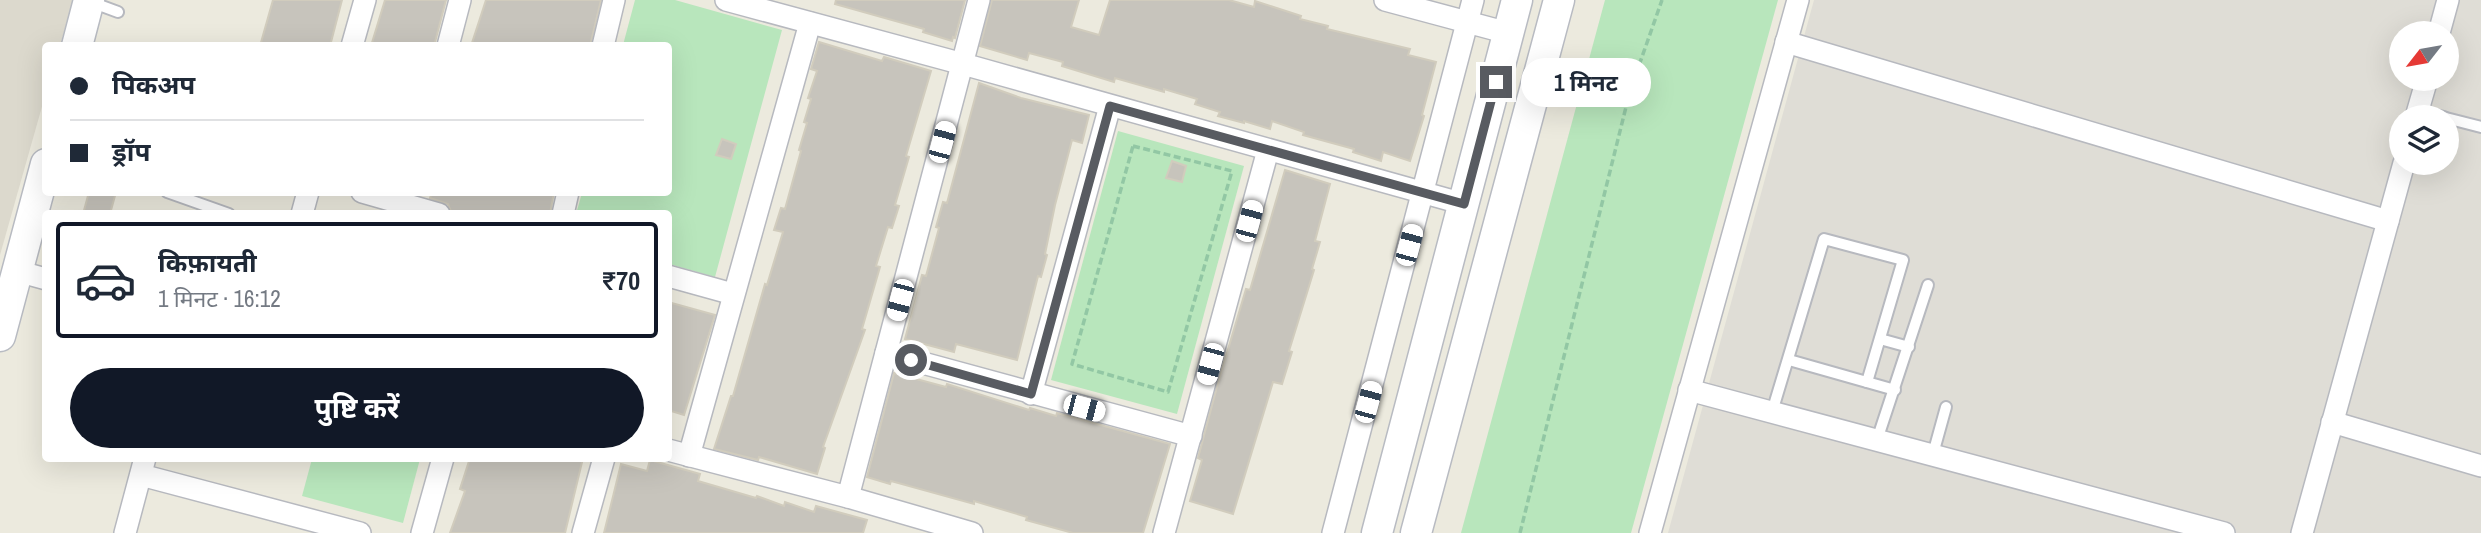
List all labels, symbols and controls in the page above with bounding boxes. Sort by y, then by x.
north arrow [2389,21,2459,91]
map controls [2389,21,2459,175]
callout: 1 मिनट [1520,57,1650,106]
route end [1480,66,1512,98]
text: पिकअप [112,67,195,102]
text: 1 मिनट [1554,67,1618,98]
button: layers [2389,105,2459,175]
car [927,119,958,165]
text: ड्रॉप [112,134,150,169]
car [1234,198,1265,244]
car [1394,222,1425,268]
text: किफ़ायती [158,245,257,280]
icon: car [74,249,137,312]
text: ₹70 [601,263,640,298]
car [885,277,916,323]
text: 1 मिनट · 16:12 [158,283,281,314]
car [1195,341,1226,387]
route start [895,344,927,376]
button: पुष्टि करें [70,368,644,448]
car [1353,379,1384,425]
car [1061,392,1108,424]

